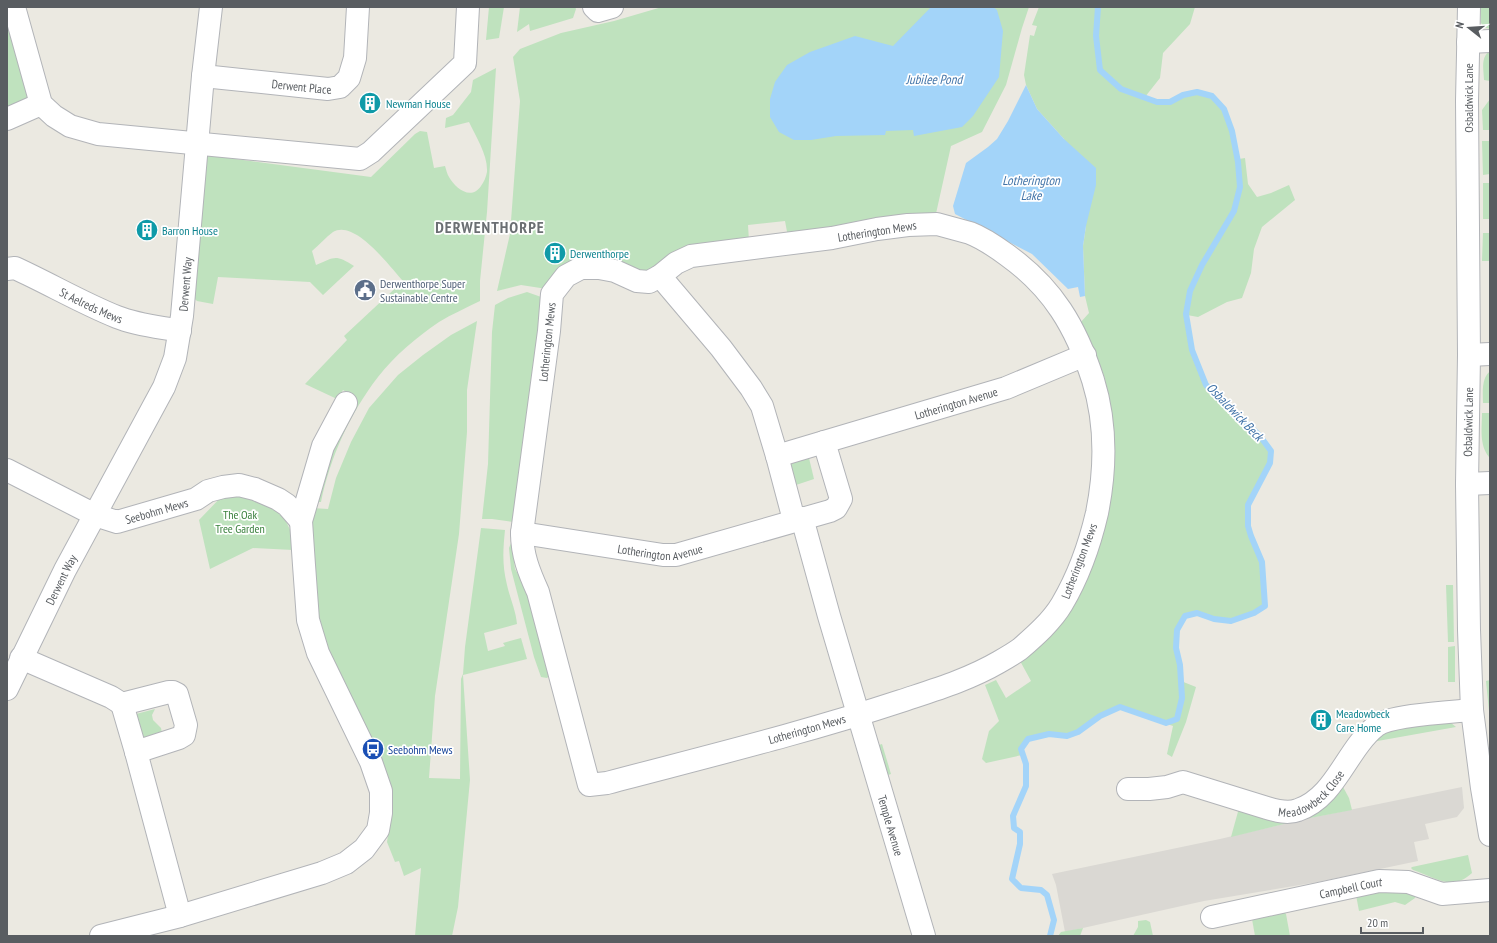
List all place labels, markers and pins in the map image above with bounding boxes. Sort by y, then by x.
building icon: Newman House [357,90,383,116]
place label: Newman House [386,96,451,111]
building icon: Barron House [134,217,160,243]
place label: Barron House [162,223,218,238]
building icon: Derwenthorpe [542,240,568,266]
place label: Derwenthorpe [570,246,629,261]
place label: Derwenthorpe Super Sustainable Centre [380,276,466,305]
public building icon: Derwenthorpe Super Sustainable Centre [352,277,378,303]
place label: Meadowbeck Care Home [1336,706,1390,735]
building icon: Meadowbeck Care Home [1308,707,1334,733]
bus stop icon: Seebohm Mews [360,736,386,762]
place label: Seebohm Mews [388,742,453,757]

